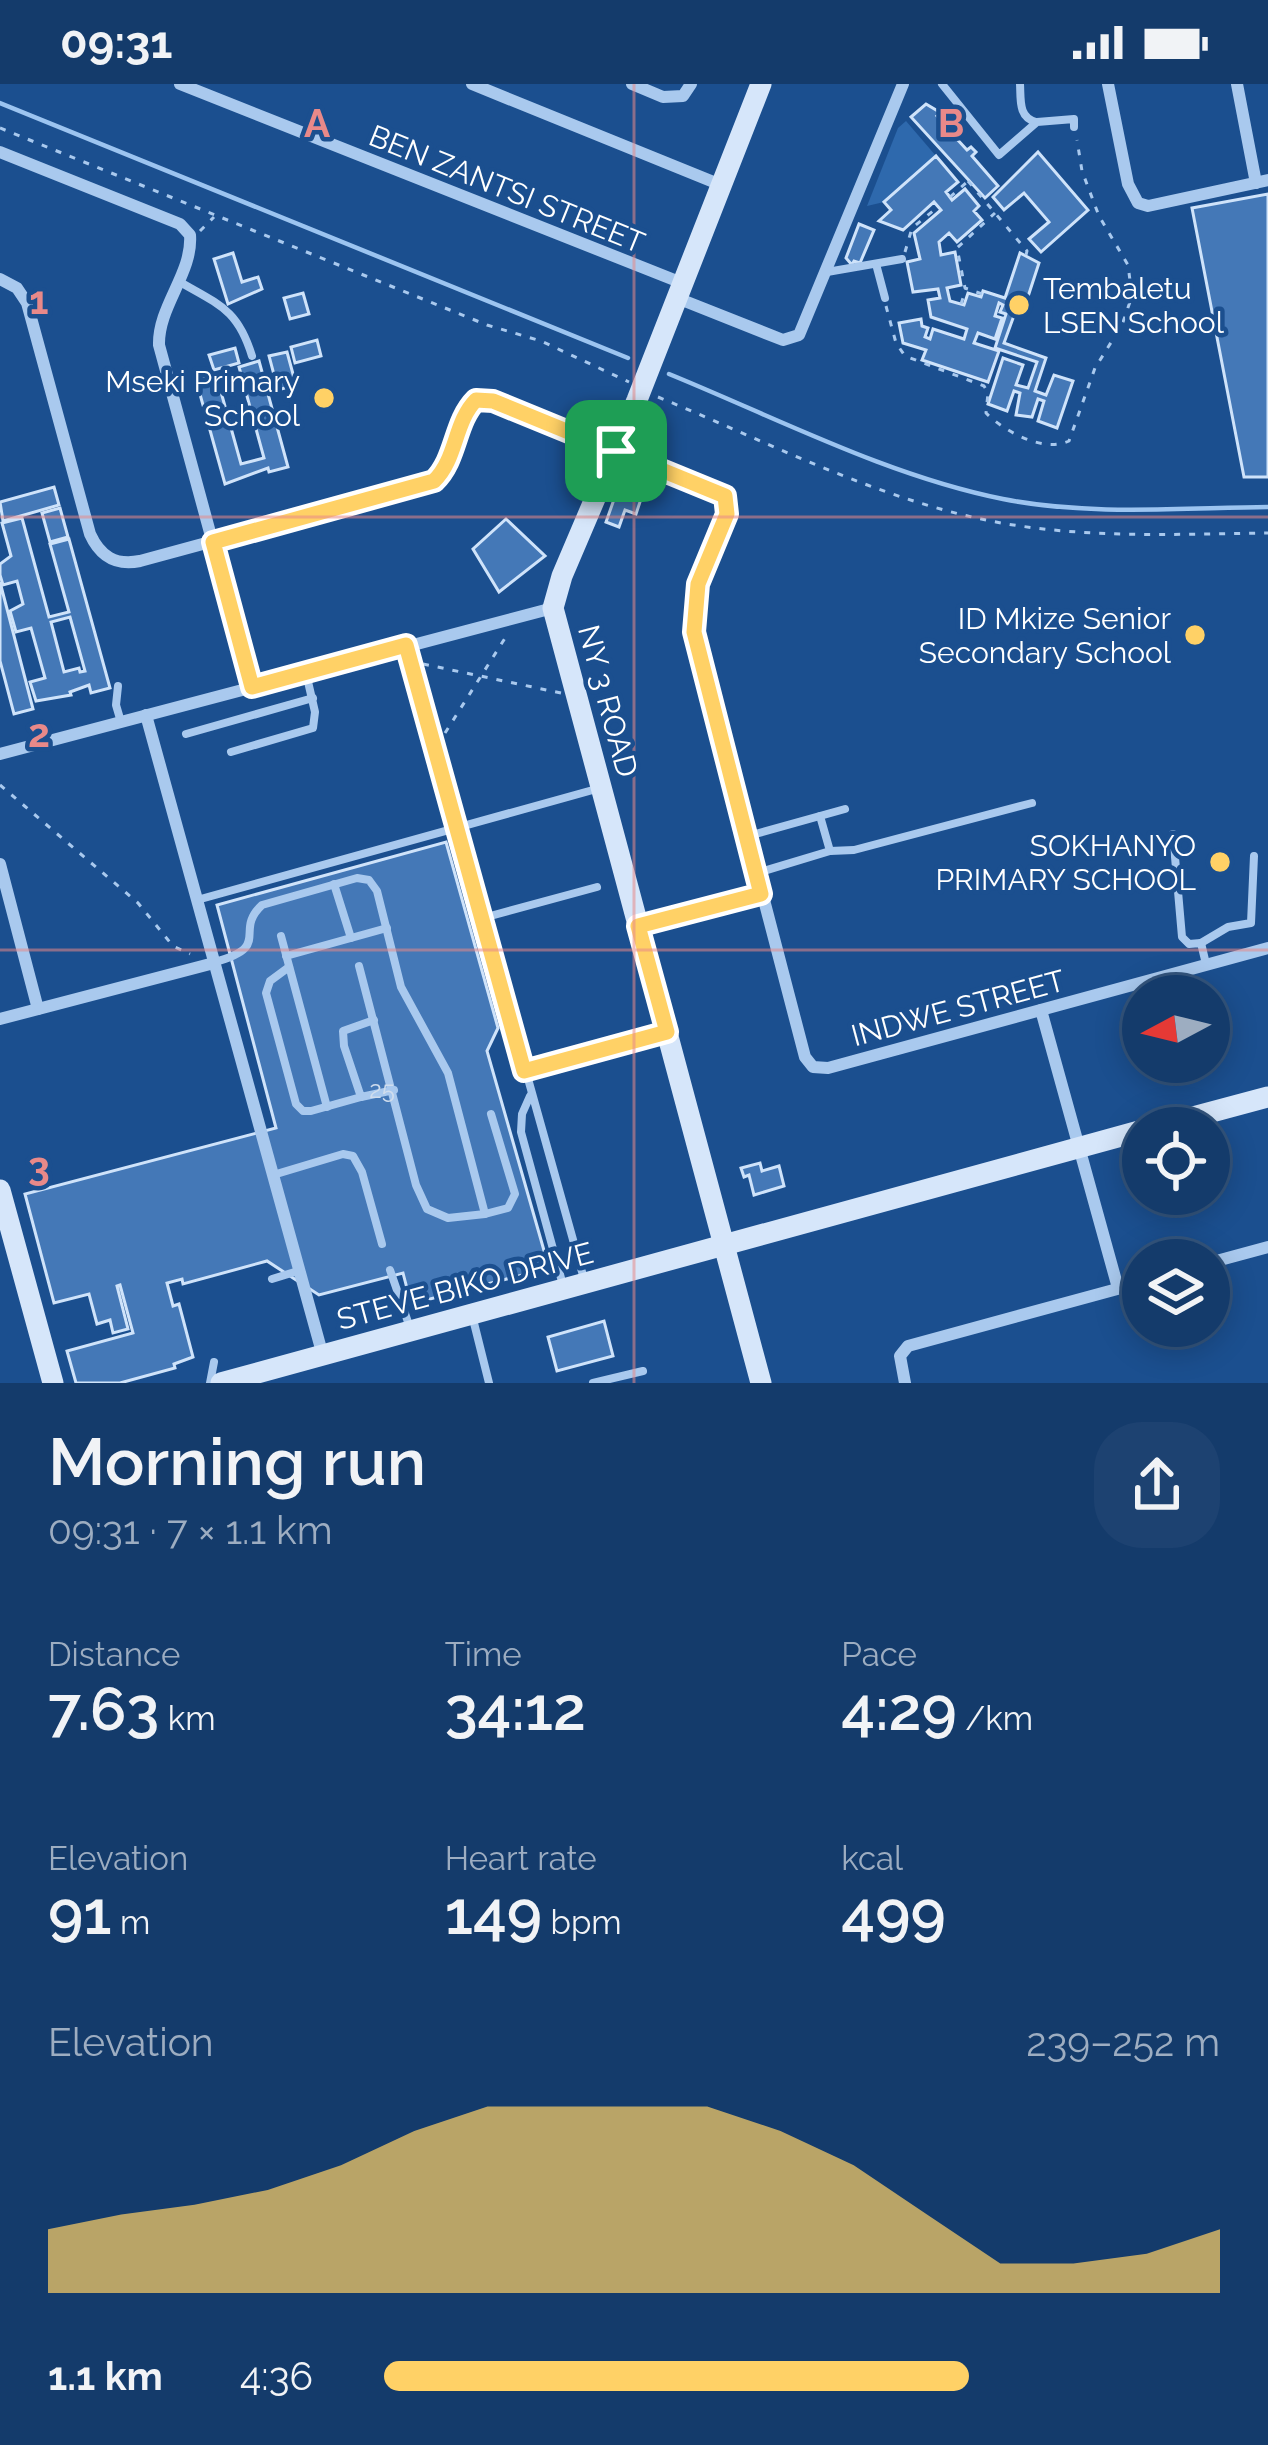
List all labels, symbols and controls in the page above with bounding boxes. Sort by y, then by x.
text: 09:31 [60,16,173,69]
text: A [304,100,331,146]
text: B [938,100,964,146]
street label: BEN ZANTSI STREET [364,118,650,260]
place label: Tembaletu LSEN School [1043,271,1225,340]
text: 1 [29,277,49,323]
marker: Tembaletu LSEN School [1006,292,1032,318]
place label: Mseki Primary School [105,364,301,433]
marker: Mseki Primary School [311,385,337,411]
pin [565,400,667,502]
icon: arrive [583,418,649,484]
place label: ID Mkize Senior Secondary School [919,601,1172,670]
street label: NY 3 ROAD [571,621,645,781]
marker: ID Mkize Senior Secondary School [1182,622,1208,648]
text: 2 [28,710,50,756]
place label: SOKHANYO PRIMARY SCHOOL [935,828,1197,897]
marker: SOKHANYO PRIMARY SCHOOL [1207,849,1233,875]
street label: INDWE STREET [847,963,1069,1053]
north arrow [1122,975,1230,1083]
map controls [1122,975,1230,1347]
house number: 25 [369,1075,395,1104]
button: locate [1122,1107,1230,1215]
text: 3 [28,1143,50,1189]
street label: STEVE BIKO DRIVE [333,1235,597,1337]
button: layers [1122,1239,1230,1347]
button: share [1094,1422,1220,1548]
text: Morning run [48,1423,426,1500]
text: 09:31 · 7 × 1.1 km [48,1507,333,1553]
text: Distance [48,1635,180,1674]
text: Time [445,1635,522,1674]
text: Pace [841,1635,917,1674]
text: 7.63 [48,1674,159,1744]
text: 34:12 [445,1674,586,1744]
text: 4:29 [841,1674,957,1744]
text: km [159,1699,216,1738]
text: /km [957,1699,1033,1738]
text: Elevation [48,1839,188,1878]
text: Heart rate [445,1839,597,1878]
text: kcal [841,1839,903,1878]
text: 91 [48,1878,112,1948]
text: 149 [445,1878,542,1948]
text: 499 [841,1878,946,1948]
text: m [112,1903,150,1942]
text: bpm [542,1903,622,1942]
text: Elevation [48,2019,214,2065]
text: 239–252 m [1026,2019,1220,2065]
text: 1.1 km [48,2353,163,2399]
text: 4:36 [240,2353,313,2399]

